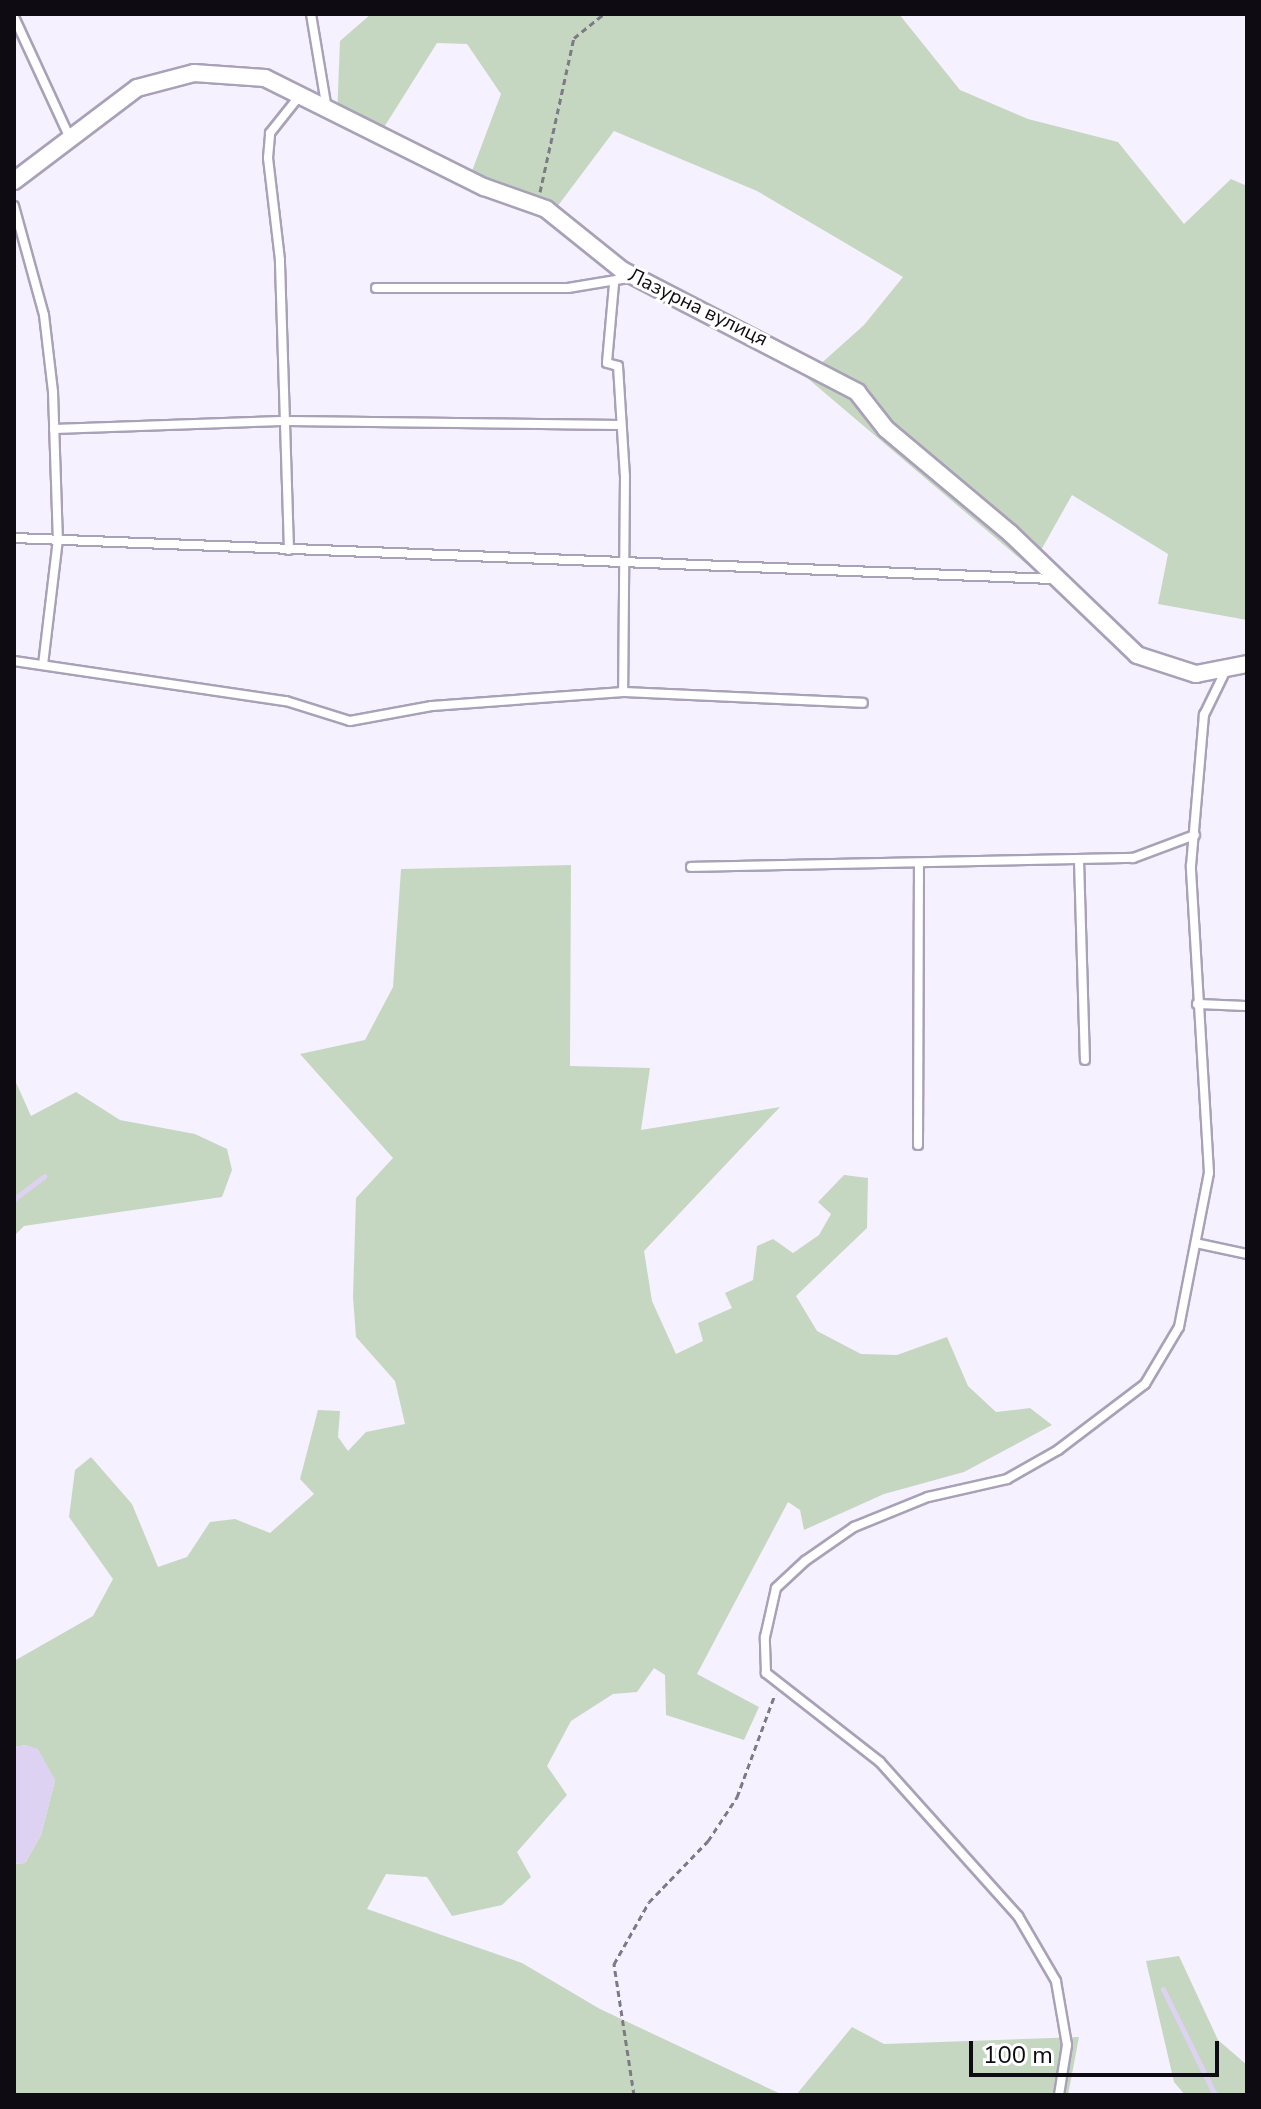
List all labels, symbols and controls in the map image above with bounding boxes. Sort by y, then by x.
street label: Лазурна вулиця [624,263,772,351]
scale bar [973,2025,1223,2075]
text: 100 m [983,2039,1053,2071]

